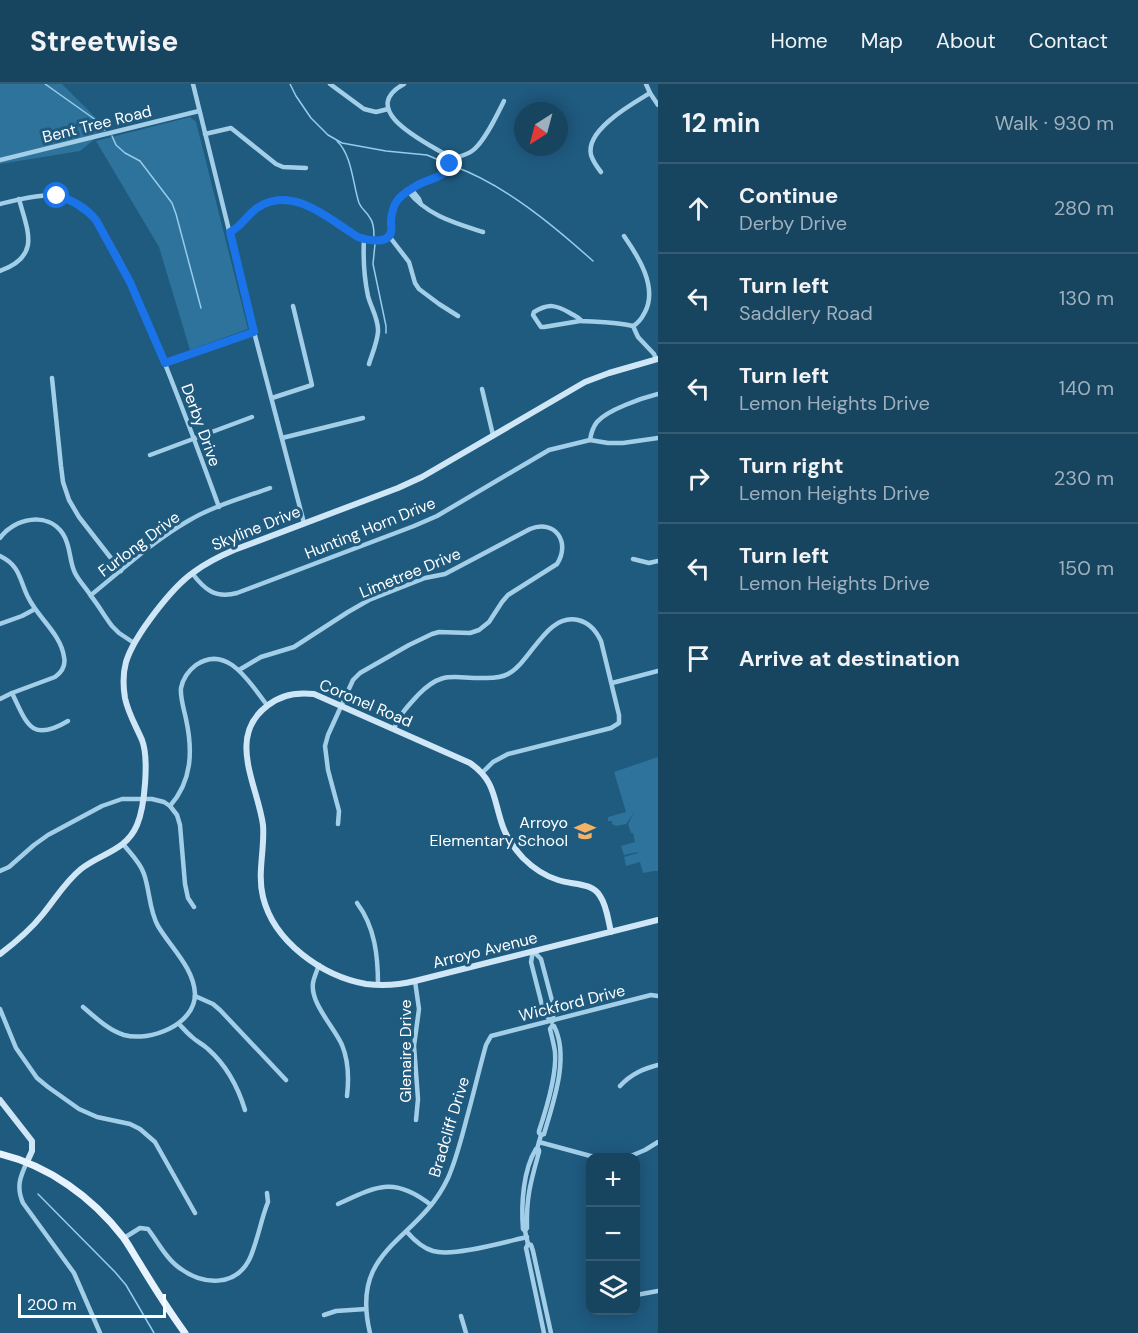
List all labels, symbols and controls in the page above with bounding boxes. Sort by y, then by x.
text: Streetwise [30,23,178,60]
text: Home [770,27,828,55]
text: Map [861,27,903,55]
text: About [936,27,996,55]
text: Contact [1029,27,1108,55]
street label: Bent Tree Road [40,100,154,148]
north arrow [514,102,568,156]
text: 12 min [682,106,760,140]
text: Walk · 930 m [995,110,1114,136]
route end [436,150,462,176]
text: Continue [739,181,838,210]
route start [43,182,69,208]
icon: ahead [682,192,715,225]
text: 280 m [1054,195,1114,221]
text: Derby Drive [739,210,847,236]
text: Turn left [739,271,829,300]
icon: left [682,282,715,315]
text: 130 m [1059,285,1114,311]
text: Saddlery Road [739,300,873,326]
text: Turn left [739,361,829,390]
icon: left [682,372,715,405]
text: 140 m [1059,375,1114,401]
street label: Derby Drive [176,381,226,469]
text: Lemon Heights Drive [739,390,930,416]
text: Turn right [739,451,844,480]
icon: right [682,462,715,495]
text: 230 m [1054,465,1114,491]
text: Lemon Heights Drive [739,480,930,506]
street label: Hunting Horn Drive [301,492,439,564]
street label: Skyline Drive [208,501,304,555]
street label: Furlong Drive [94,506,184,582]
text: Turn left [739,541,829,570]
street label: Limetree Drive [356,543,464,603]
icon: left [682,552,715,585]
text: 150 m [1059,555,1114,581]
text: Lemon Heights Drive [739,570,930,596]
icon: arrive [682,642,715,675]
text: Arrive at destination [739,644,960,673]
street label: Coronel Road [316,674,416,732]
place label: Arroyo Elementary School [430,812,568,851]
school or university icon: Arroyo Elementary School [573,819,597,843]
street label: Arroyo Avenue [430,927,540,973]
street label: Wickford Drive [517,980,627,1026]
street label: Glenaire Drive [395,999,416,1103]
street label: Bradcliff Drive [424,1074,474,1180]
map controls [586,1153,640,1315]
button: + [586,1153,640,1207]
button: − [586,1207,640,1261]
button: layers [586,1261,640,1315]
scale bar [18,1291,166,1318]
text: 200 m [27,1294,76,1315]

